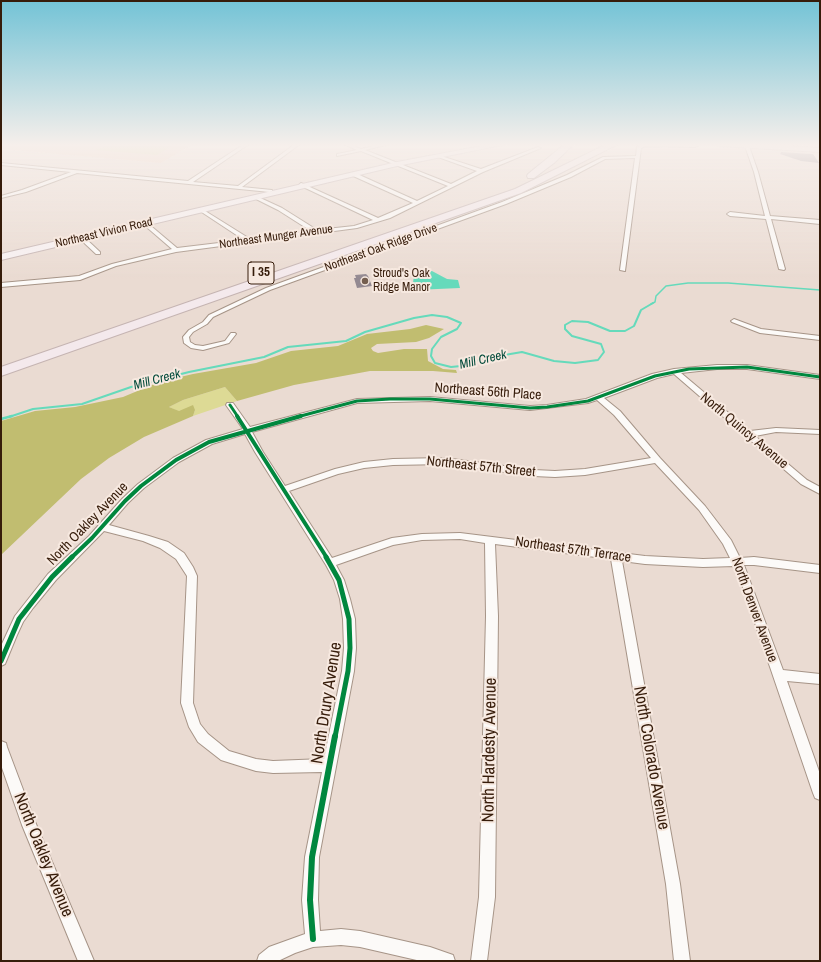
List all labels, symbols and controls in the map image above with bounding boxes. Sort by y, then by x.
street label: Northeast Vivion Road [54,215,154,251]
street label: Northeast Oak Ridge Drive [323,221,439,275]
street label: Northeast Munger Avenue [218,222,334,252]
road number: I 35 [248,262,274,284]
place label: Stroud's Oak Ridge Manor [373,267,430,295]
marker: Stroud's Oak Ridge Manor [360,276,370,286]
water label: Mill Creek [458,347,508,373]
water label: Mill Creek [132,366,182,394]
street label: Northeast 56th Place [434,380,542,404]
street label: North Quincy Avenue [697,389,791,473]
street label: Northeast 57th Street [426,453,536,481]
street label: North Oakley Avenue [44,479,132,569]
street label: Northeast 57th Terrace [514,534,632,566]
street label: North Denver Avenue [727,555,781,665]
street label: North Drury Avenue [307,641,347,765]
street label: North Hardesty Avenue [479,678,501,822]
street label: North Colorado Avenue [628,685,674,831]
street label: North Oakley Avenue [9,790,77,920]

